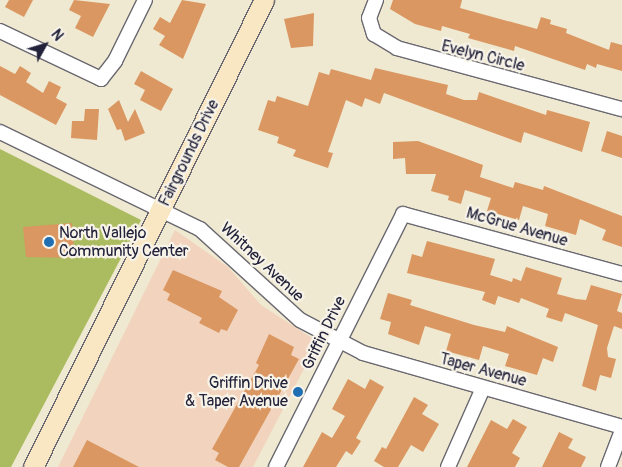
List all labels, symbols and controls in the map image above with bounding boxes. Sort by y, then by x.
north arrow [20,20,70,70]
text: N [47,26,67,44]
street label: Evelyn Circle [440,36,526,76]
street label: Fairgrounds Drive [155,96,223,210]
street label: McGrue Avenue [464,203,570,251]
street label: Whitney Avenue [216,218,308,306]
place label: North Vallejo Community Center [59,223,188,261]
marker: North Vallejo Community Center [43,236,55,248]
street label: Griffin Drive [298,293,350,373]
street label: Taper Avenue [437,349,529,391]
place label: Griffin Drive & Taper Avenue [185,373,288,411]
marker: Griffin Drive & Taper Avenue [292,386,304,398]

